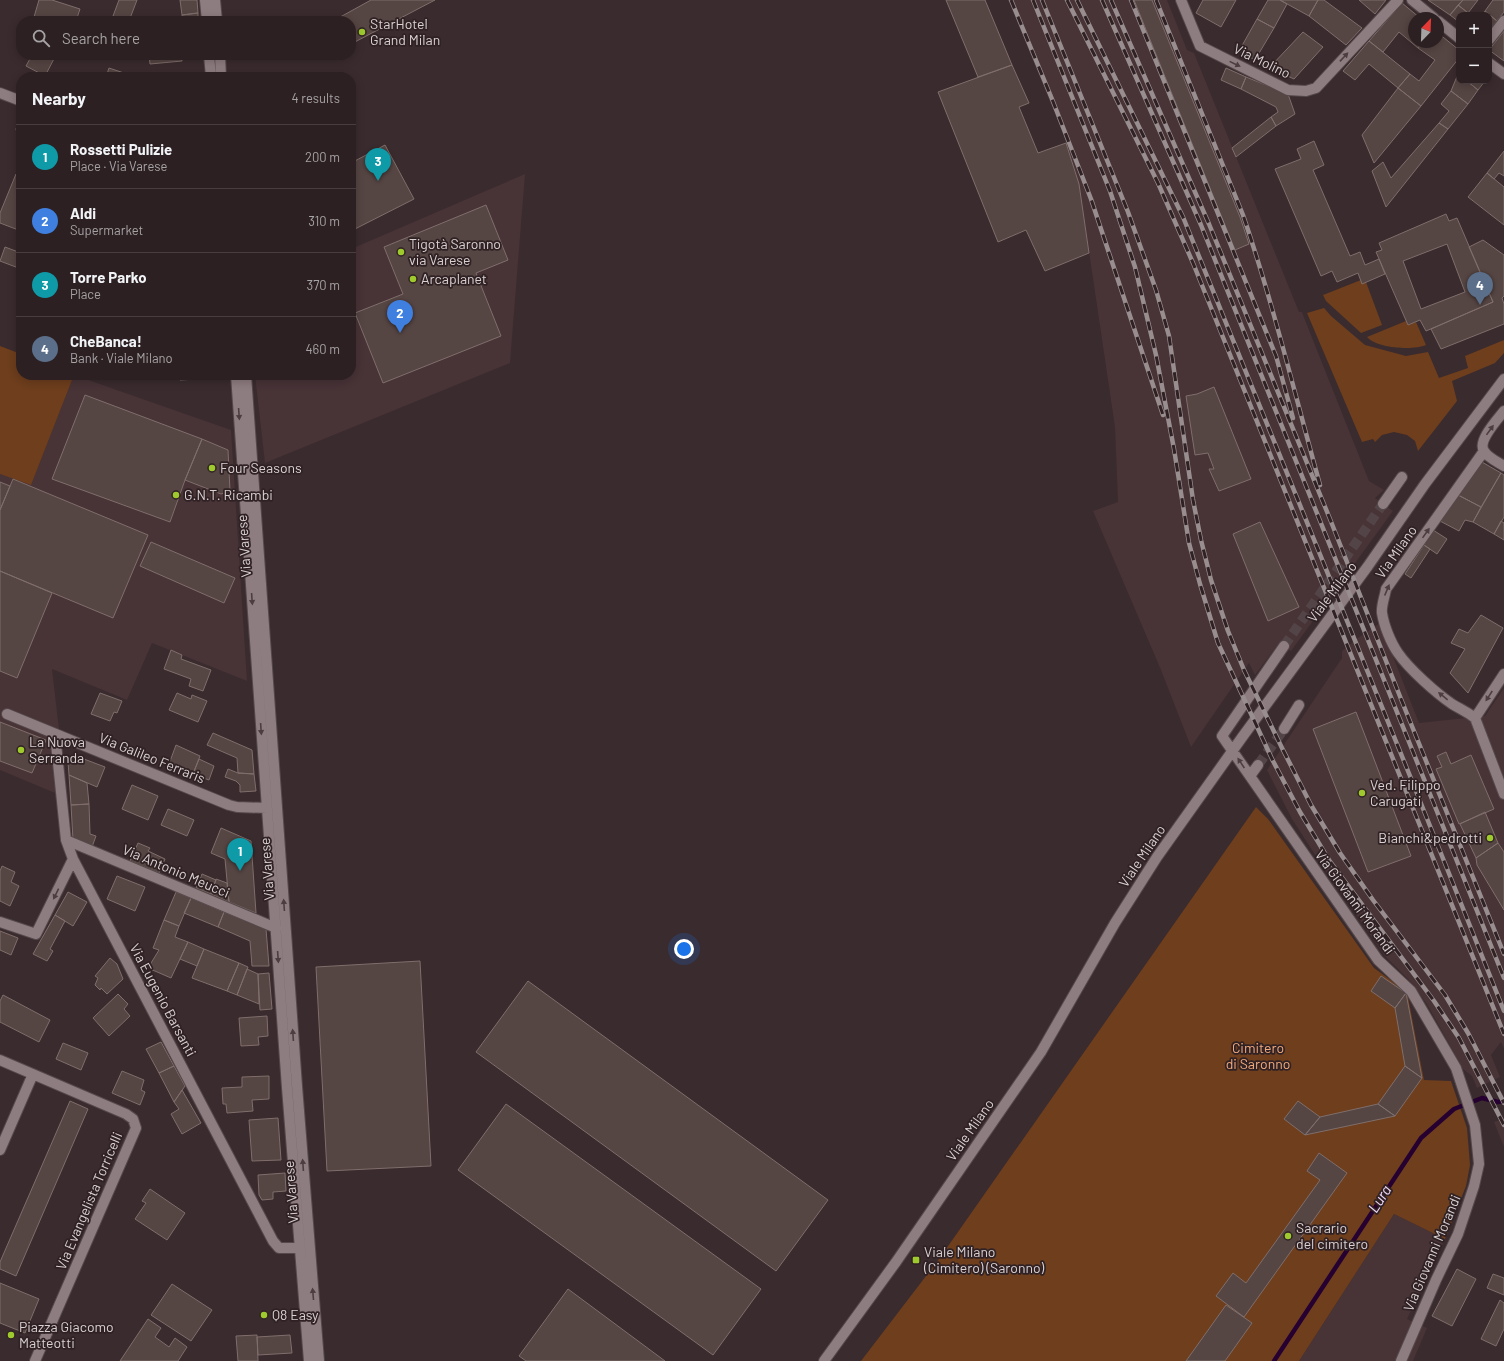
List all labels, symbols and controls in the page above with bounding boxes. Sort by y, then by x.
north arrow [1408,12,1444,48]
map controls [1456,12,1492,84]
button: + [1456,12,1492,48]
place label: StarHotel Grand Milan [370,15,440,48]
search box [16,16,356,60]
icon: search [30,27,52,49]
marker: StarHotel Grand Milan [357,27,367,37]
text: Search here [62,29,140,47]
street label: Via Molino [1231,39,1293,82]
button: − [1456,48,1492,84]
one-way arrow [1340,52,1349,62]
one-way arrow [1229,60,1241,67]
text: Nearby [32,88,86,108]
text: 4 results [292,90,340,106]
text: Rossetti Pulizie [70,140,172,158]
pin: 3 [365,148,391,181]
text: 1 [43,149,47,165]
text: 200 m [305,149,340,165]
text: Place · Via Varese [70,158,167,174]
text: Aldi [70,204,96,222]
text: 2 [41,213,49,229]
text: 310 m [308,213,340,229]
text: Supermarket [70,222,143,238]
place label: Tigotà Saronno via Varese [409,235,501,268]
marker: Tigotà Saronno via Varese [396,247,406,257]
text: Torre Parko [70,268,147,286]
place label: Arcaplanet [421,270,487,287]
pin: 4 [1467,272,1493,305]
marker: Arcaplanet [408,274,418,284]
text: 3 [41,277,49,293]
text: 370 m [306,277,340,293]
text: Place [70,286,101,302]
pin: 2 [387,300,413,333]
text: CheBanca! [70,332,142,350]
text: 4 [41,341,49,357]
text: 460 m [305,341,340,357]
text: Bank · Viale Milano [70,350,173,366]
one-way arrow [235,408,242,420]
one-way arrow [1486,425,1494,435]
place label: Four Seasons [220,459,302,476]
marker: Four Seasons [207,463,217,473]
place label: G.N.T. Ricambi [184,486,273,503]
marker: G.N.T. Ricambi [171,490,181,500]
street label: Via Varese [233,514,254,578]
street label: Via Milano [1371,522,1420,581]
one-way arrow [1422,528,1430,539]
street label: Viale Milano [1303,558,1360,625]
one-way arrow [1384,584,1391,596]
one-way arrow [249,593,256,605]
one-way arrow [1486,691,1493,702]
one-way arrow [1438,692,1448,701]
one-way arrow [258,723,265,735]
street label: Via Galileo Ferraris [97,729,208,787]
place label: La Nuova Serranda [29,733,85,766]
marker: La Nuova Serranda [16,745,26,755]
one-way arrow [1238,757,1245,769]
place label: Ved. Filippo Carugati [1370,776,1441,809]
marker: Ved. Filippo Carugati [1357,788,1367,798]
street label: Viale Milano [1115,821,1169,890]
place label: Bianchi&pedrotti [1378,829,1482,846]
marker: Bianchi&pedrotti [1485,833,1495,843]
street label: Via Varese [256,837,277,901]
pin: 1 [227,838,253,871]
street label: Via Antonio Meucci [120,840,232,901]
street label: Via Giovanni Morandi [1312,846,1399,957]
one-way arrow [53,888,59,900]
one-way arrow [280,899,287,911]
your location [674,939,694,959]
street label: Via Eugenio Barsanti [127,940,200,1059]
one-way arrow [274,950,281,963]
one-way arrow [290,1029,297,1041]
park label: Cimitero di Saronno [1226,1039,1290,1072]
street label: Viale Milano [942,1096,997,1164]
street label: Via Evangelista Torricelli [52,1129,125,1272]
one-way arrow [299,1159,306,1171]
street label: Via Varese [280,1160,301,1224]
water label: Lura [1364,1181,1395,1216]
street label: Via Giovanni Morandi [1399,1192,1464,1314]
place label: Sacrario del cimitero [1296,1219,1368,1252]
marker: Sacrario del cimitero [1283,1231,1293,1241]
place label: Viale Milano (Cimitero) (Saronno) [923,1243,1045,1276]
marker: Viale Milano (Cimitero) (Saronno) [911,1255,921,1265]
one-way arrow [310,1288,317,1300]
place label: Q8 Easy [272,1306,319,1323]
marker: Q8 Easy [259,1310,269,1320]
place label: Piazza Giacomo Matteotti [19,1318,114,1351]
marker: Piazza Giacomo Matteotti [6,1330,16,1340]

